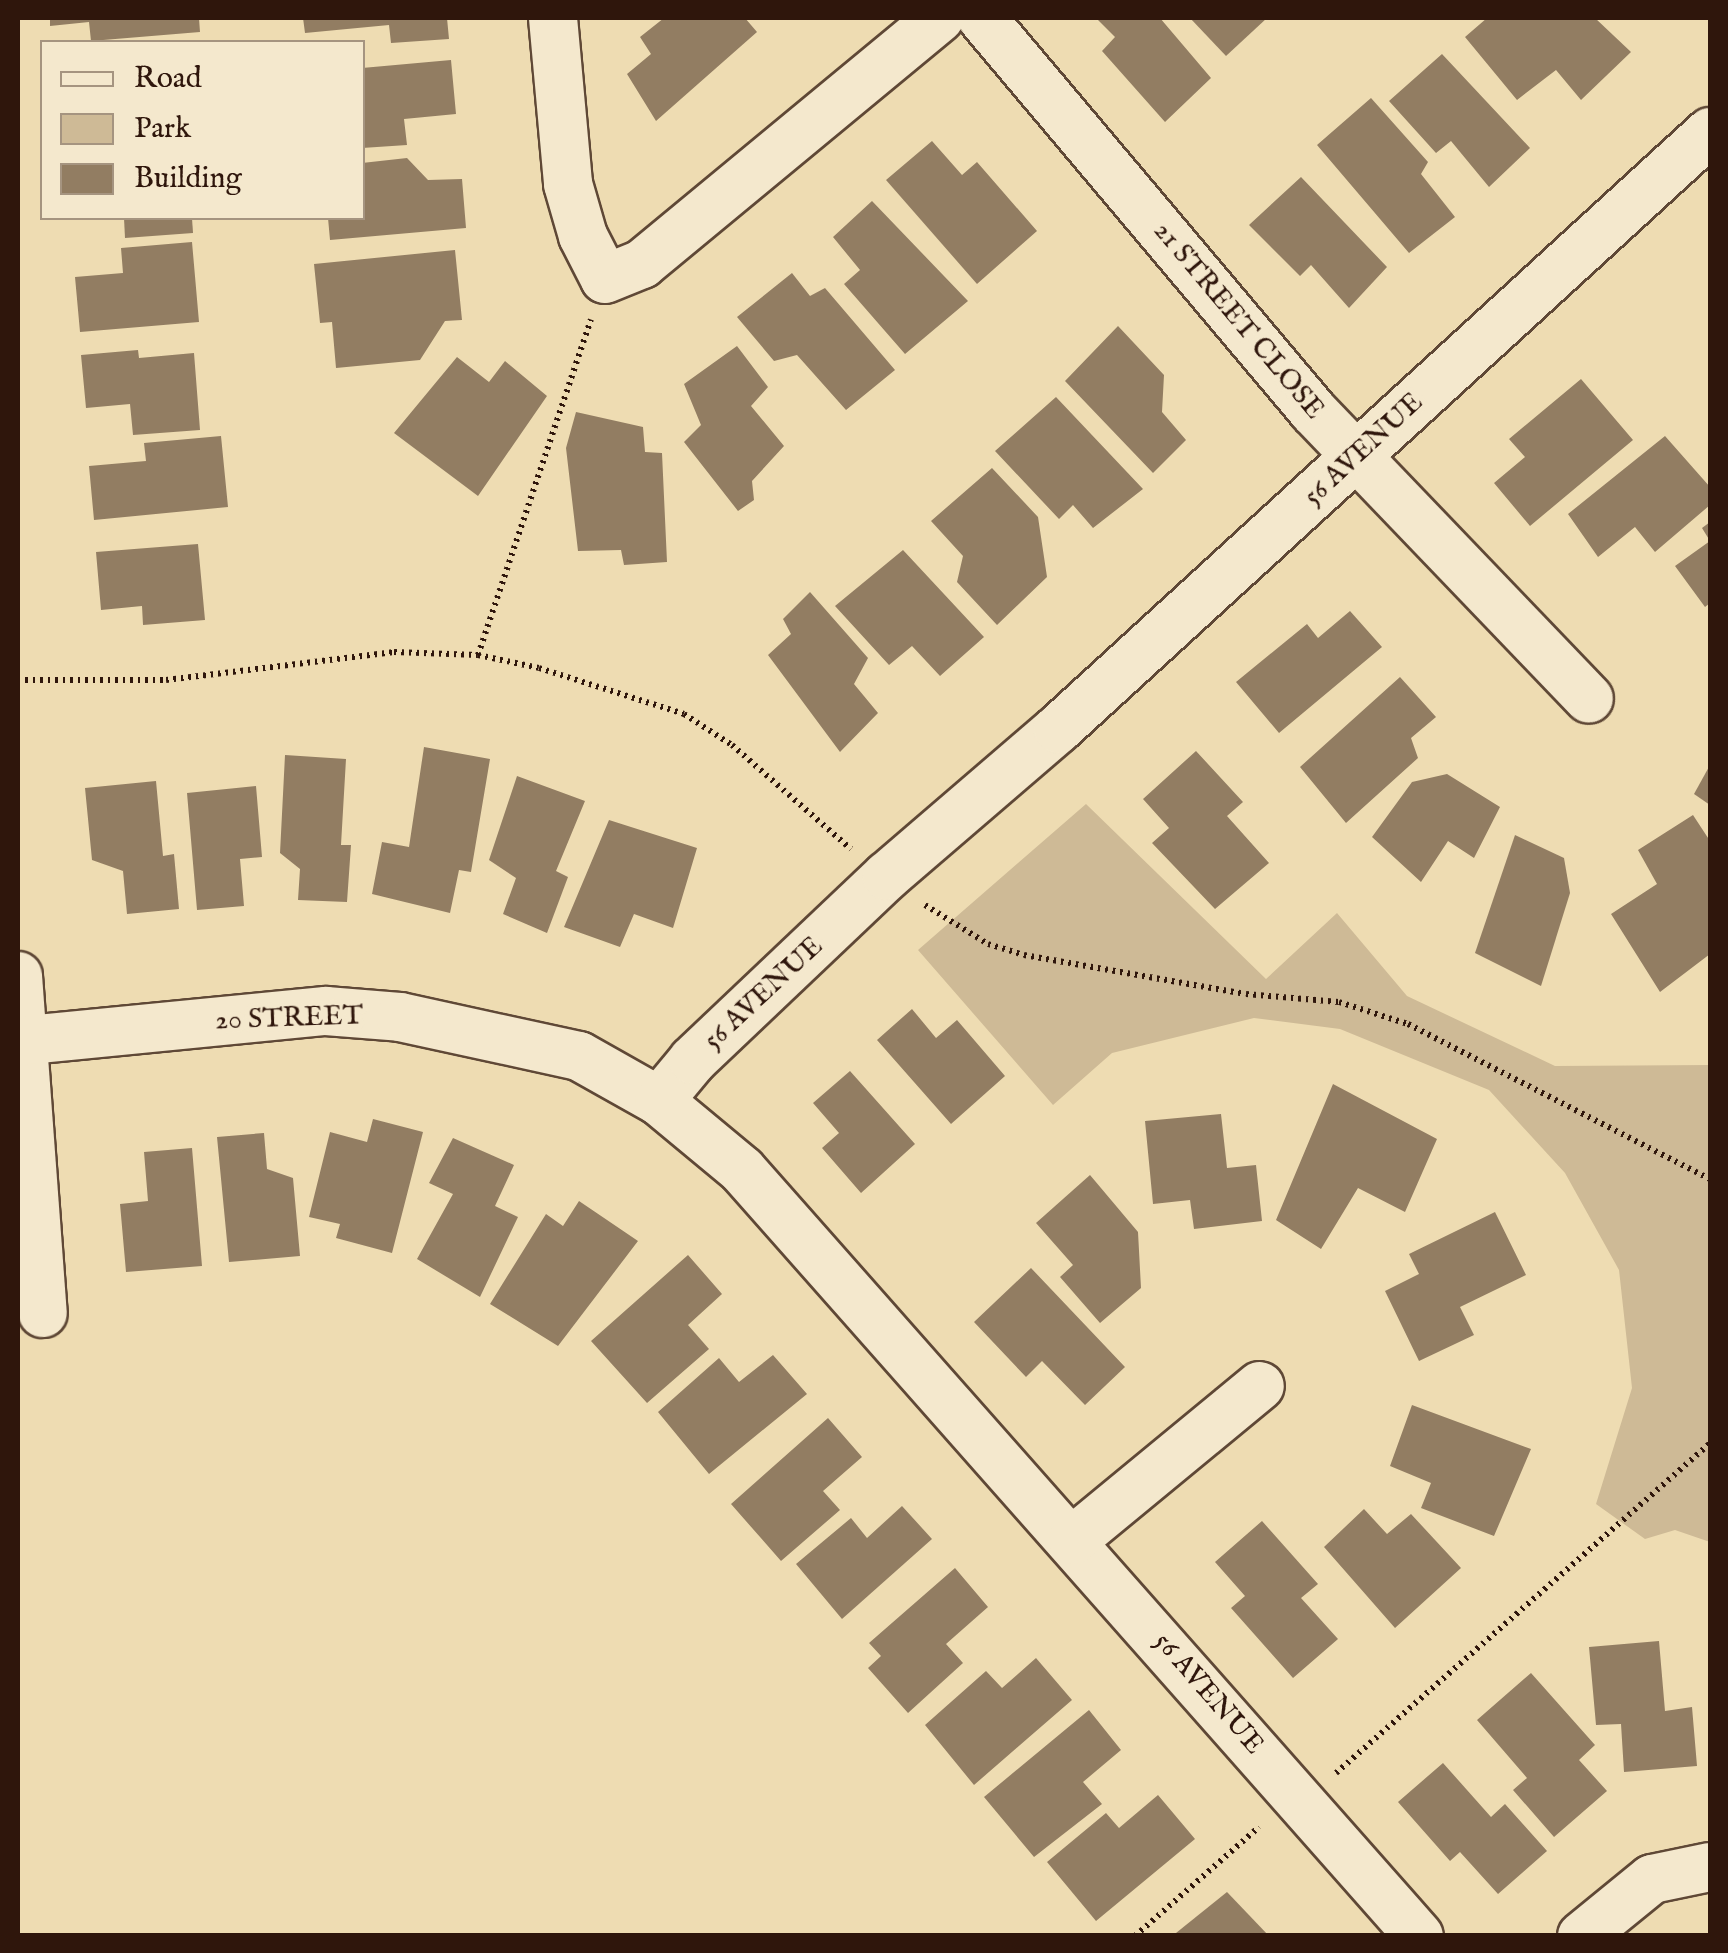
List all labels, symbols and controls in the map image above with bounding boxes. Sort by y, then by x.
legend [40,40,365,220]
text: Road [134,60,202,98]
text: Park [134,110,191,148]
text: Building [134,160,242,198]
street label: 21 STREET CLOSE [1146,215,1330,427]
street label: 56 AVENUE [1297,386,1431,514]
street label: 56 AVENUE [697,930,831,1058]
street label: 20 STREET [214,1000,364,1038]
street label: 56 AVENUE [1146,1626,1270,1762]

